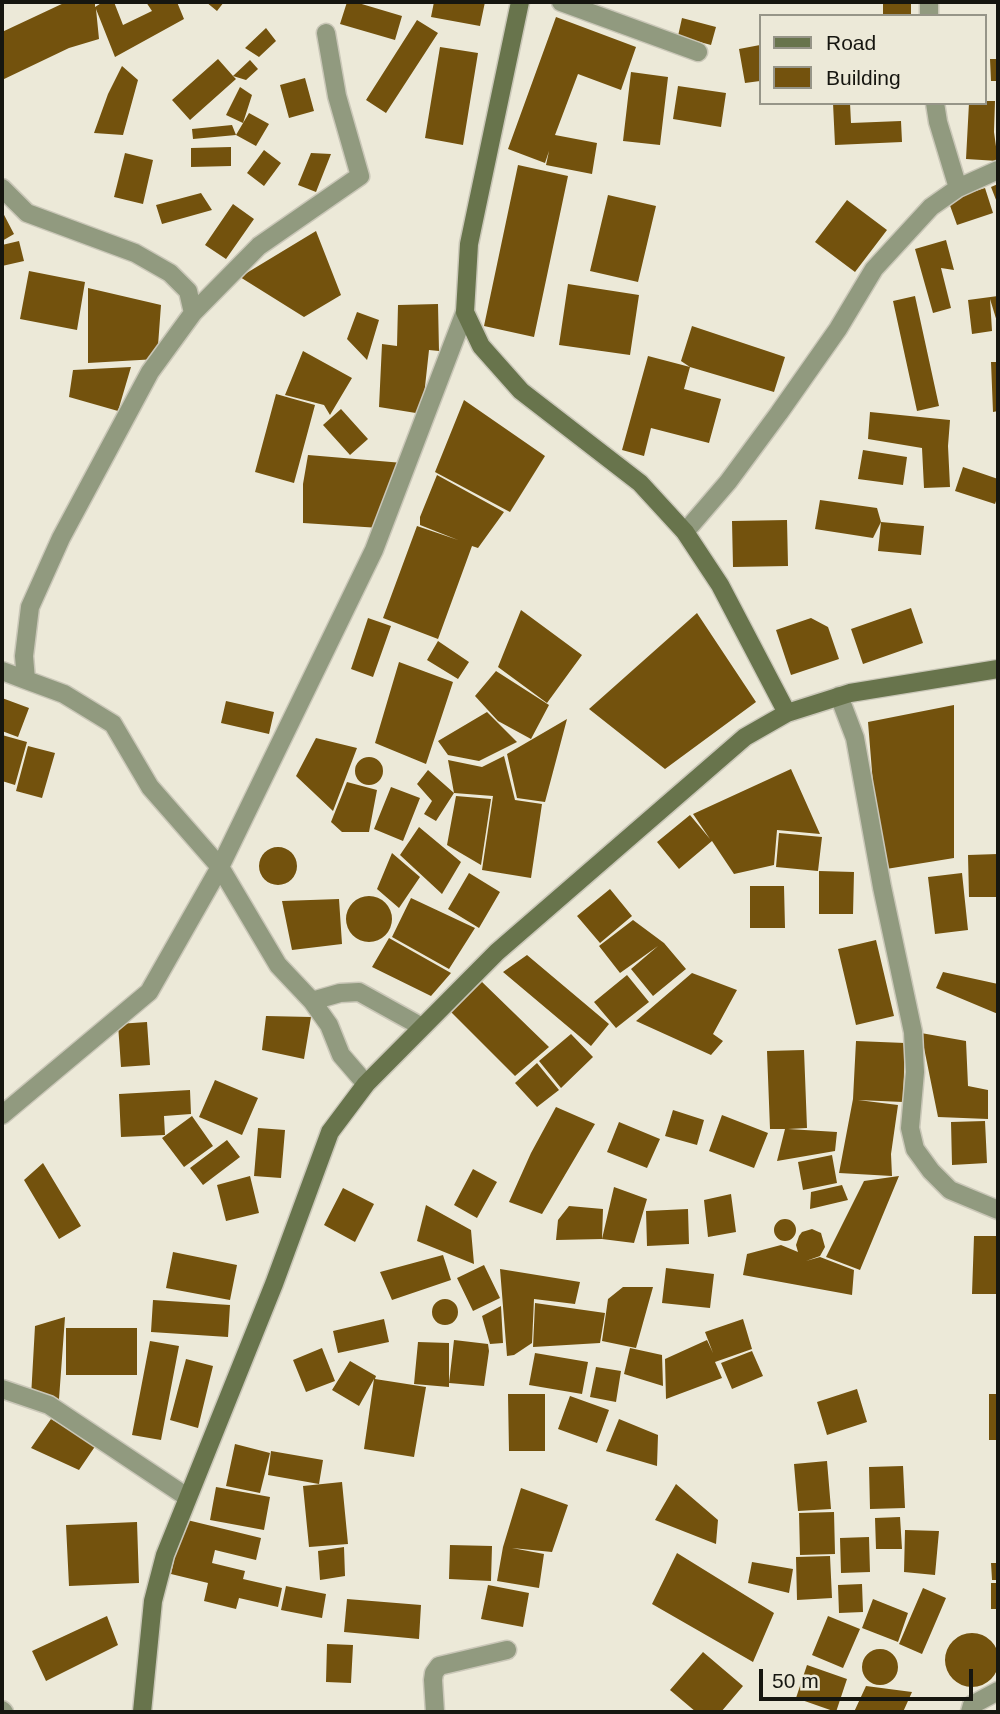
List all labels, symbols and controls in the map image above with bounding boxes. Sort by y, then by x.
legend [758,14,986,105]
text: Road [826,31,876,54]
text: Building [826,66,901,89]
scale bar [762,1654,976,1698]
text: 50 m [772,1669,819,1692]

